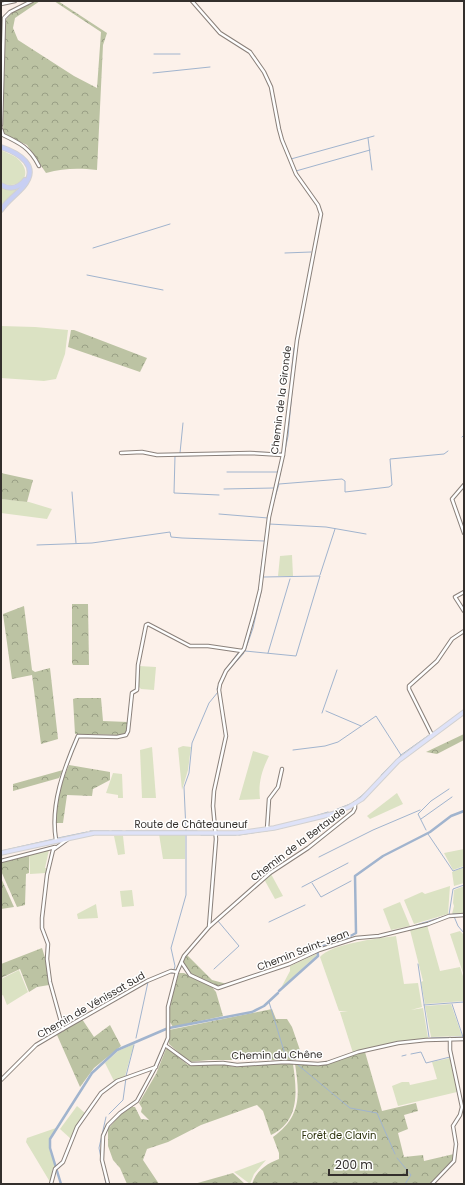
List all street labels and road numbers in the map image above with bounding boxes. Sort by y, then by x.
street label: Chemin de la Gironde [267,345,295,455]
street label: Chemin de la Bertaude [247,803,349,885]
street label: Route de Châteauneuf [134,817,248,832]
street label: Chemin Saint-Jean [255,926,351,974]
street label: Chemin de Vénissat Sud [34,968,148,1042]
street label: Chemin du Chêne [231,1047,323,1063]

